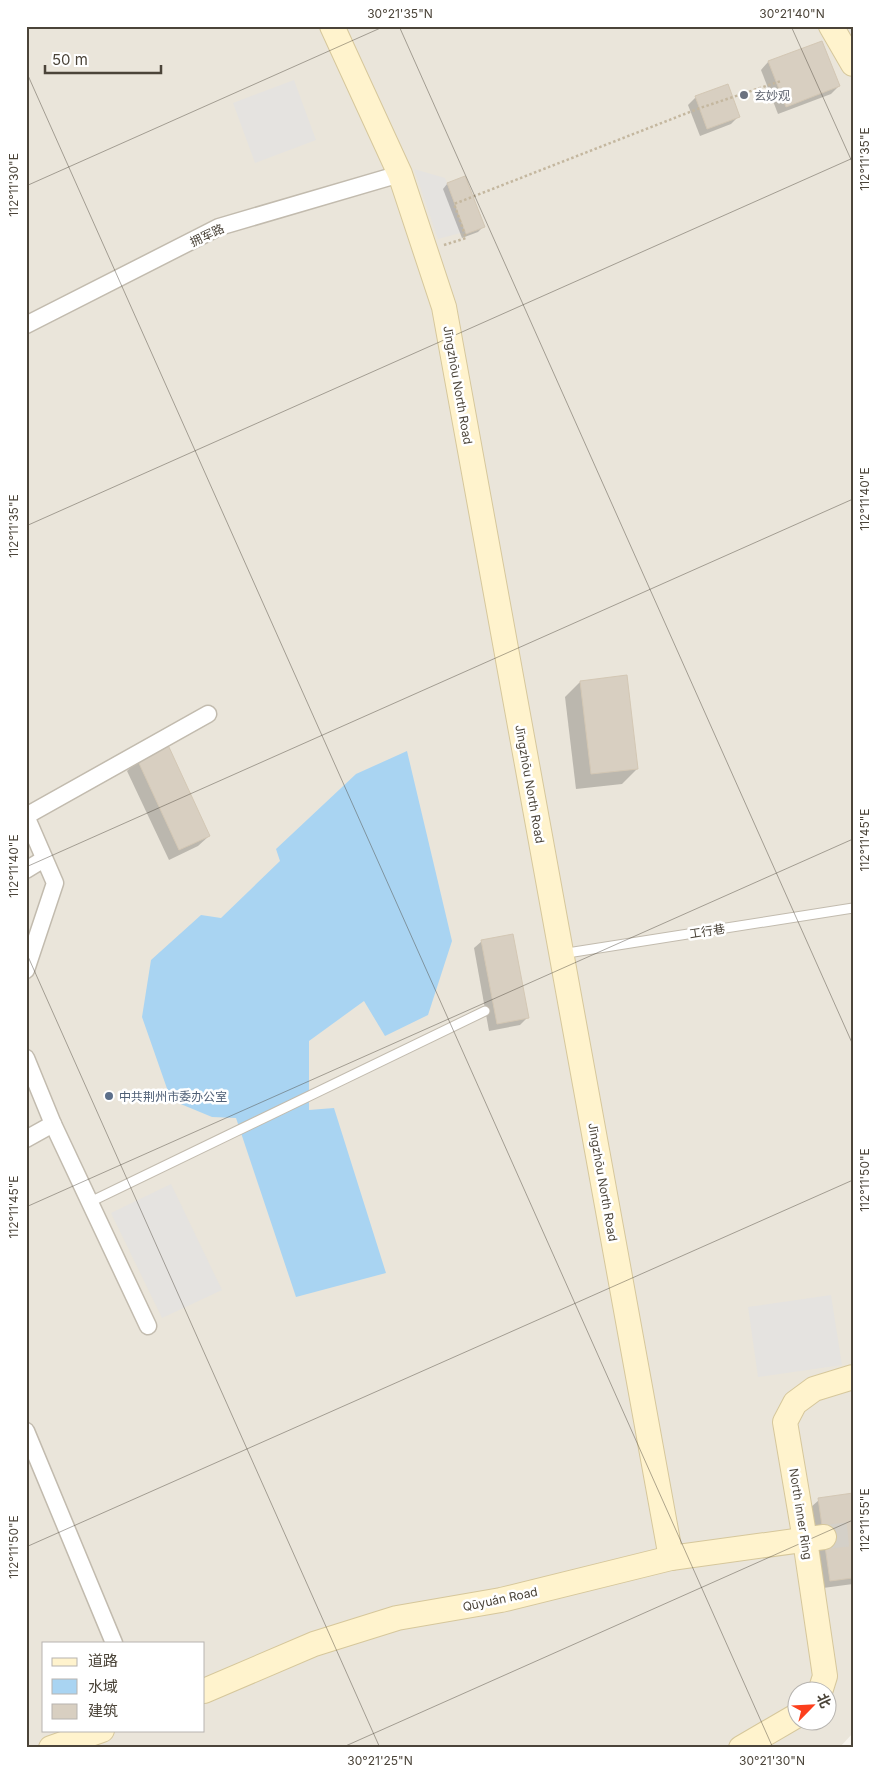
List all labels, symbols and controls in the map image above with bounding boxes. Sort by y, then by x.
text: 30°21'35"N [367,6,433,21]
text: 30°21'40"N [759,6,825,21]
scale bar [45,42,161,74]
text: 50 m [52,50,88,69]
place label: 玄妙观 [754,88,790,103]
marker: 玄妙观 [738,89,750,101]
text: 112°11'35"E [857,127,872,191]
text: 112°11'30"E [6,153,21,217]
street label: 拥军路 [188,221,226,249]
street label: Jīngzhōu North Road [440,324,476,446]
text: 112°11'40"E [857,467,872,531]
text: 112°11'35"E [6,494,21,558]
street label: Jīngzhōu North Road [512,723,548,845]
text: 112°11'45"E [857,808,872,872]
text: 112°11'40"E [6,834,21,898]
street label: 工行巷 [688,921,726,941]
place label: 中共荆州市委办公室 [119,1089,227,1104]
marker: 中共荆州市委办公室 [103,1090,115,1102]
street label: Jīngzhōu North Road [585,1121,621,1243]
text: 112°11'50"E [857,1148,872,1212]
text: 112°11'45"E [6,1175,21,1239]
street label: North inner Ring [786,1467,816,1561]
text: 112°11'55"E [857,1488,872,1552]
text: 112°11'50"E [6,1515,21,1579]
street label: Qūyuán Road [461,1584,539,1614]
legend [42,1642,205,1732]
text: 道路 [88,1651,118,1670]
text: 水域 [88,1677,118,1696]
north arrow [786,1682,836,1732]
text: 北 [814,1691,835,1710]
text: 建筑 [88,1701,118,1720]
text: 30°21'25"N [347,1753,413,1768]
text: 30°21'30"N [739,1753,805,1768]

